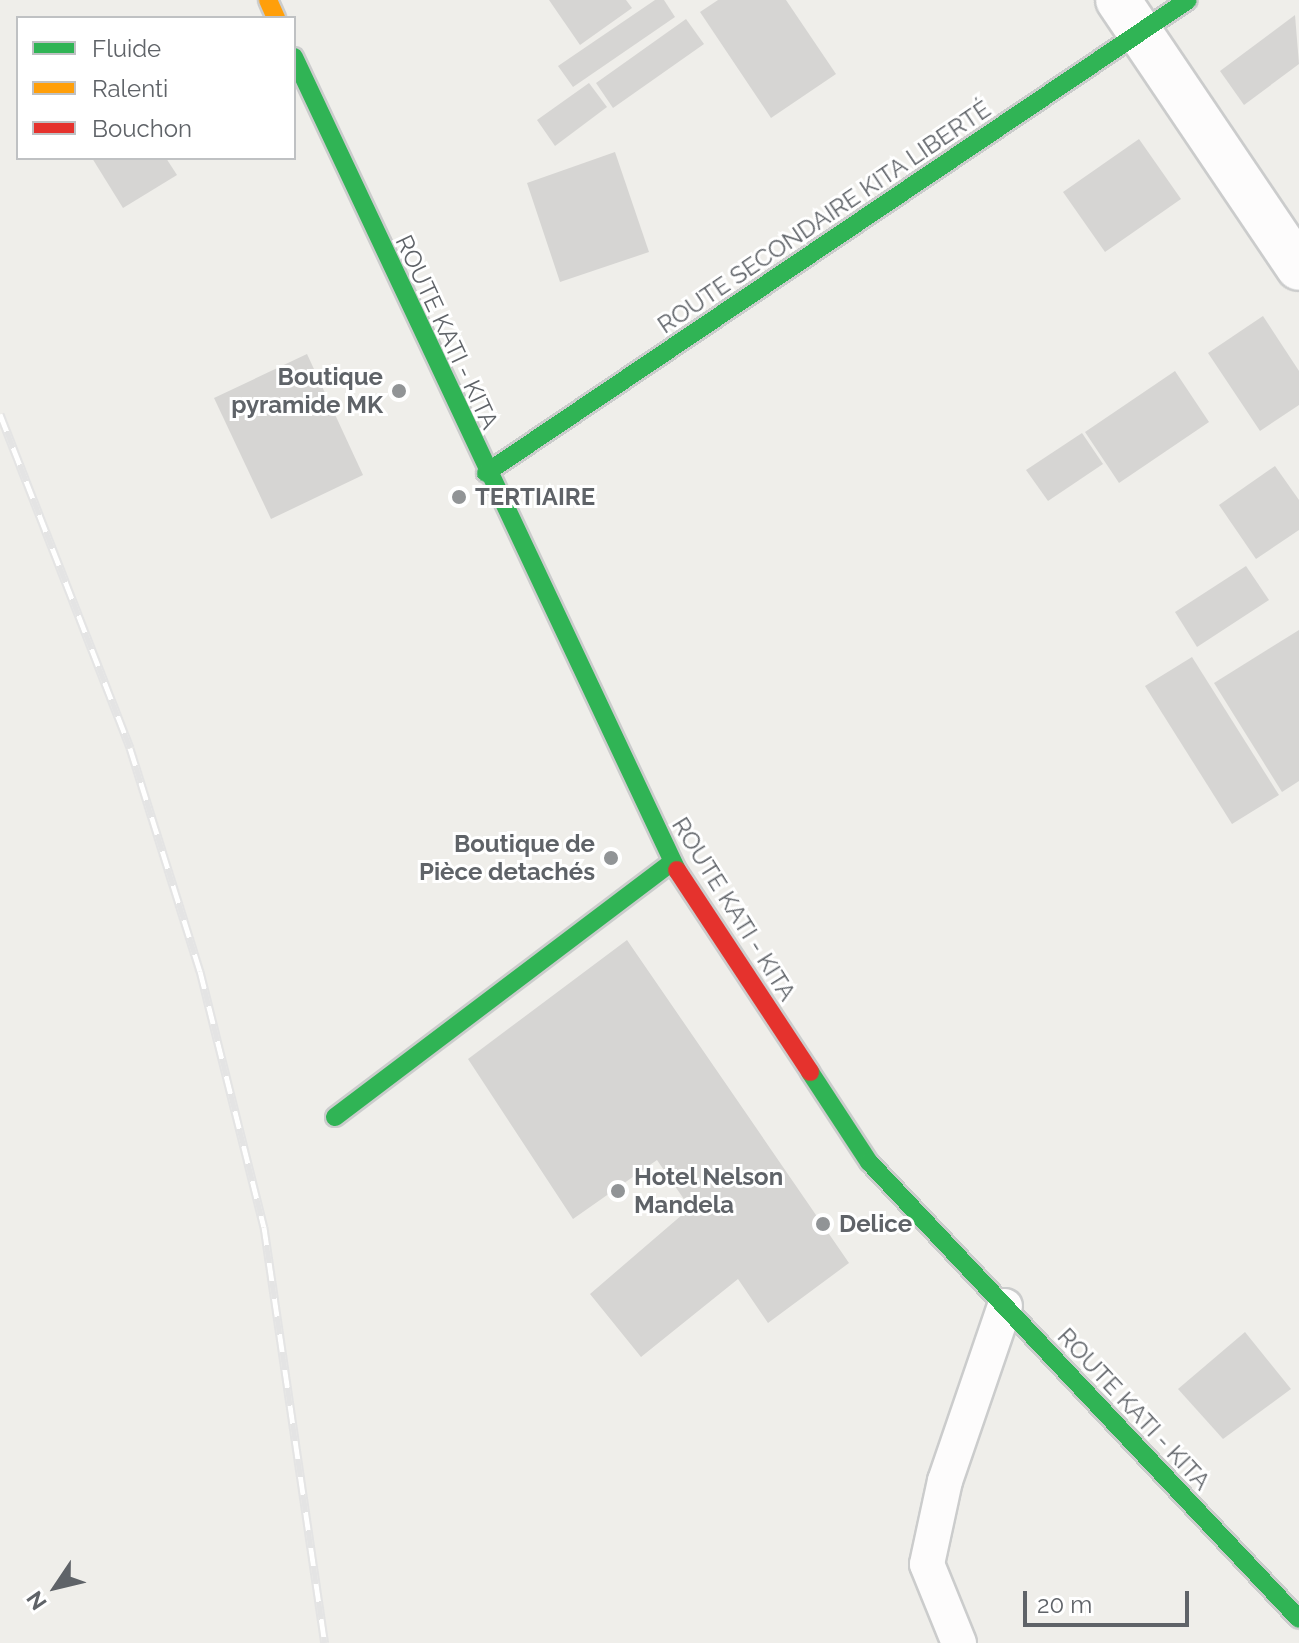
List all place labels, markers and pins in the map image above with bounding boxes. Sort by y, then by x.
place label: Boutique pyramide MK [231,363,383,419]
marker: Boutique pyramide MK [390,382,408,400]
place label: TERTIAIRE [475,483,595,511]
marker: TERTIAIRE [450,488,468,506]
place label: Boutique de Pièce detachés [419,830,595,886]
marker: Boutique de Pièce detachés [602,849,620,867]
place label: Hotel Nelson Mandela [634,1163,784,1219]
marker: Hotel Nelson Mandela [609,1182,627,1200]
place label: Delice [839,1210,912,1238]
marker: Delice [814,1215,832,1233]

